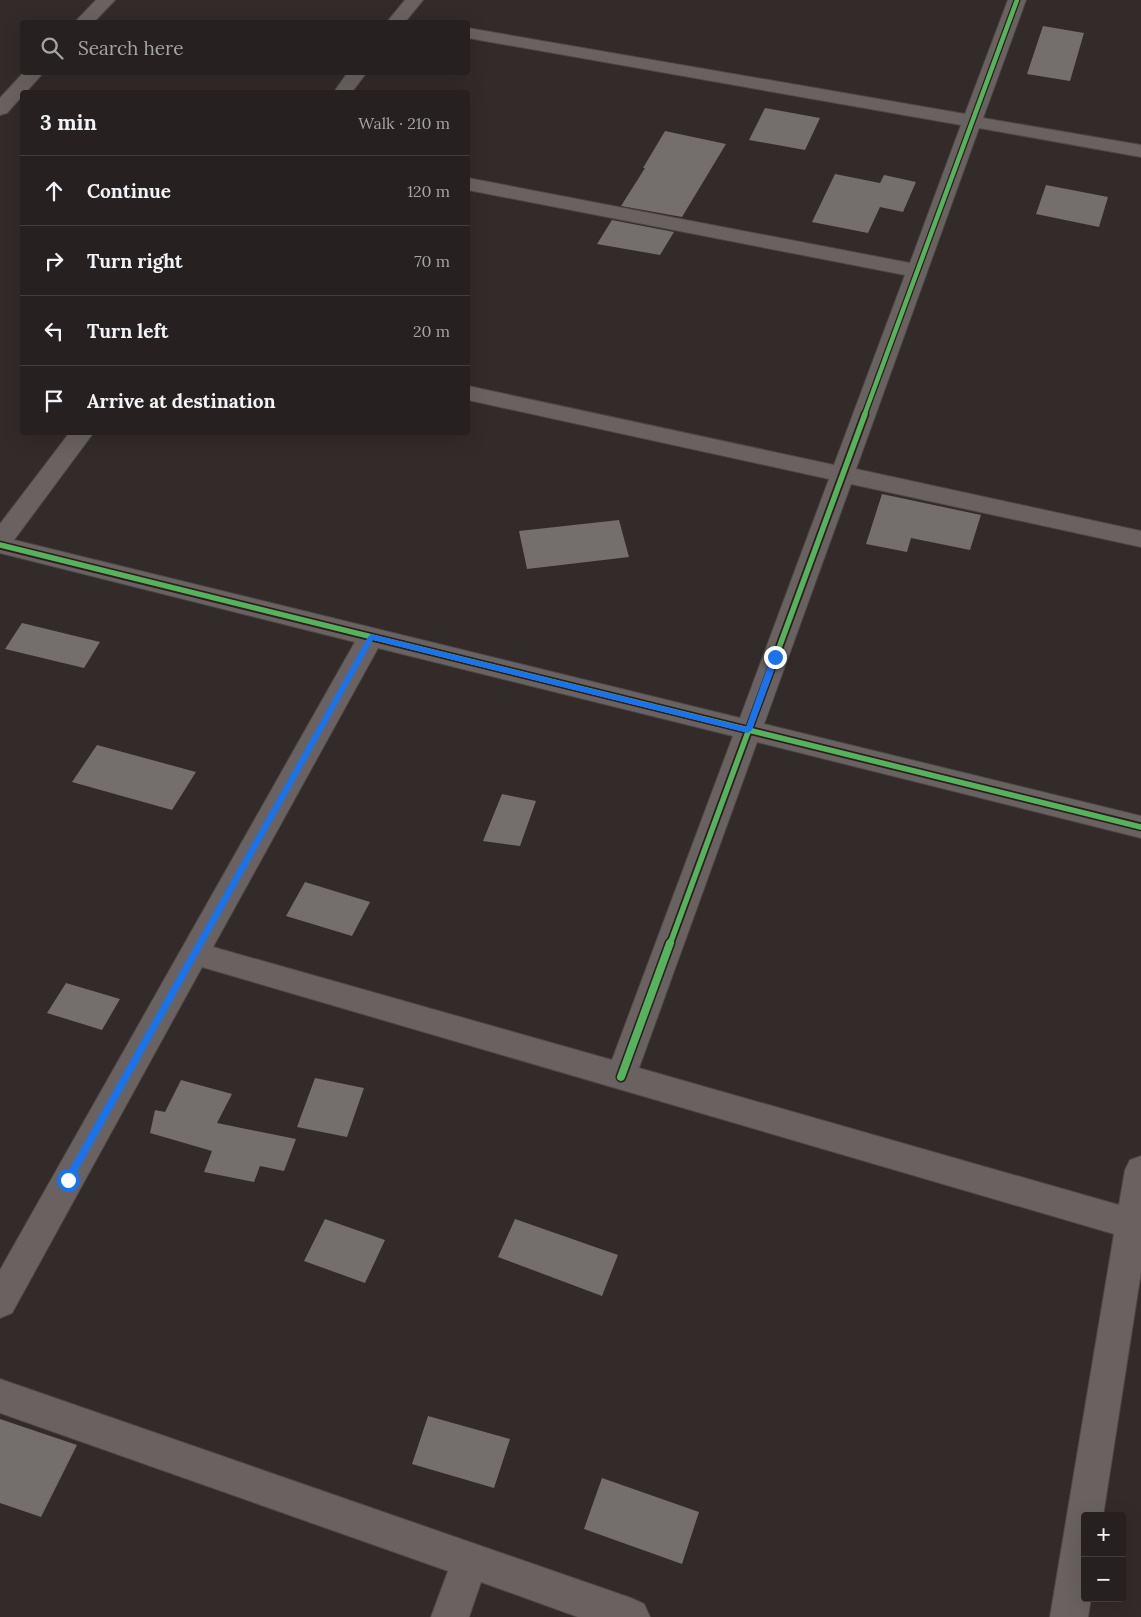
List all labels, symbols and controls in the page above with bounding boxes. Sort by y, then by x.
search box [20,20,470,75]
icon: search [38,34,66,62]
text: Search here [78,36,184,60]
text: 3 min [40,109,97,136]
text: Walk · 210 m [358,113,450,133]
icon: ahead [40,177,68,205]
text: Continue [87,179,171,203]
text: 120 m [407,181,450,201]
icon: right [40,247,68,275]
text: Turn right [87,249,183,273]
text: 70 m [414,251,450,271]
icon: left [40,317,68,345]
text: Turn left [87,319,168,343]
text: 20 m [413,321,450,341]
icon: arrive [40,387,68,415]
text: Arrive at destination [87,389,276,413]
route end [764,646,787,669]
route start [57,1169,80,1192]
map controls [1081,1512,1126,1602]
button: + [1081,1512,1126,1557]
button: − [1081,1557,1126,1602]

